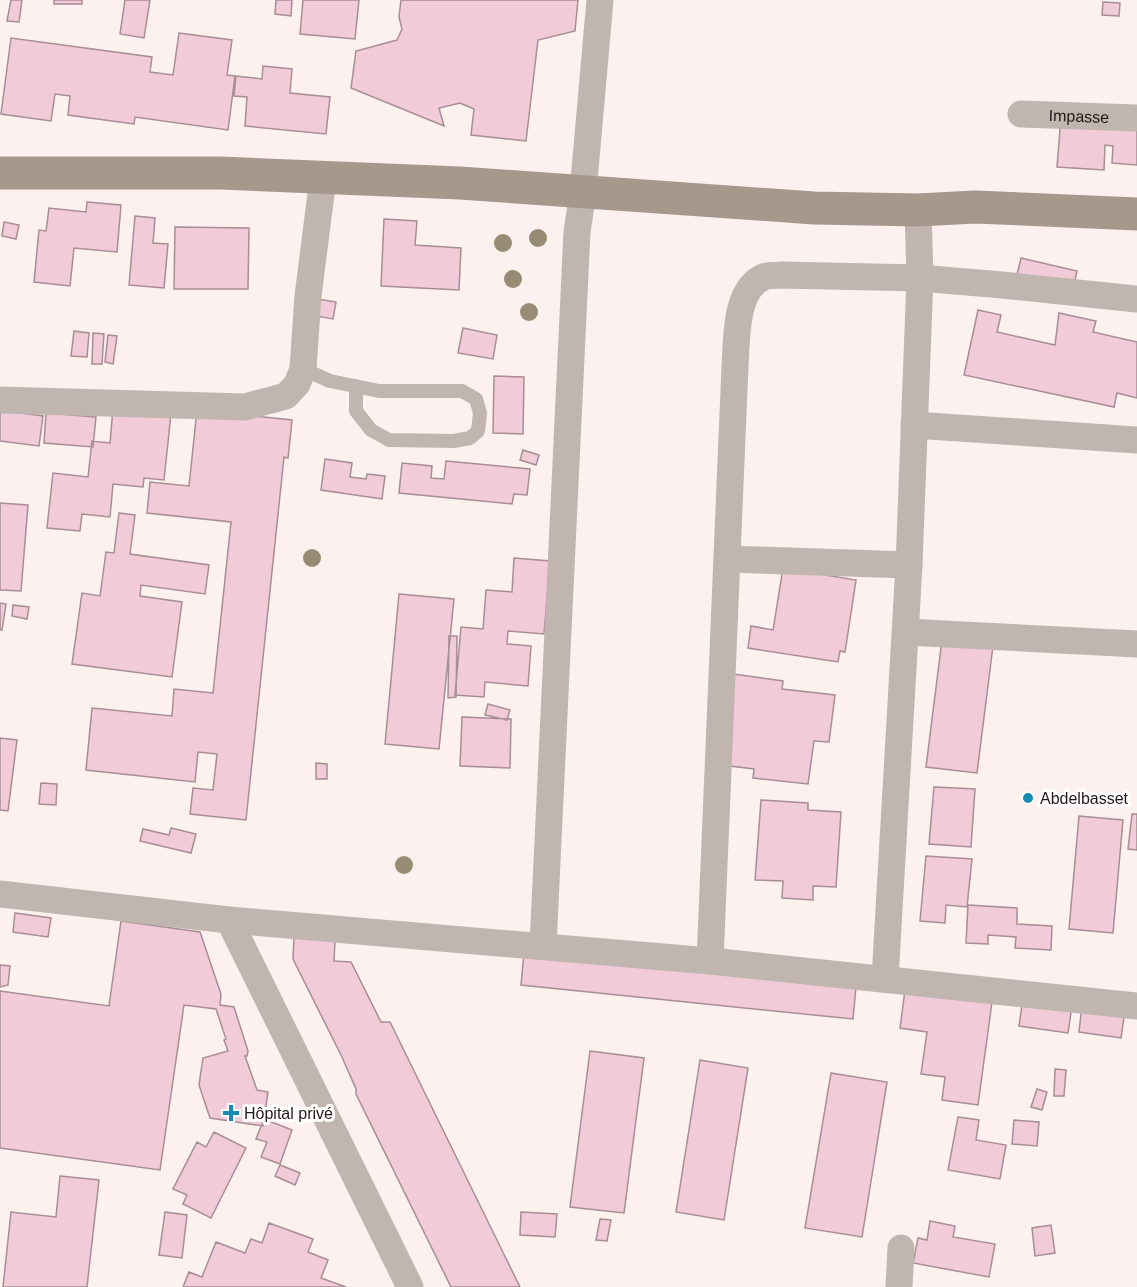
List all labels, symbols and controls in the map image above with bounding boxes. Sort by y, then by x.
street label: Impasse [1048,106,1110,126]
place label: Abdelbasset [1040,790,1129,807]
marker: Abdelbasset [1021,791,1035,805]
marker: Hôpital privé [222,1104,240,1122]
place label: Hôpital privé [244,1105,333,1122]

